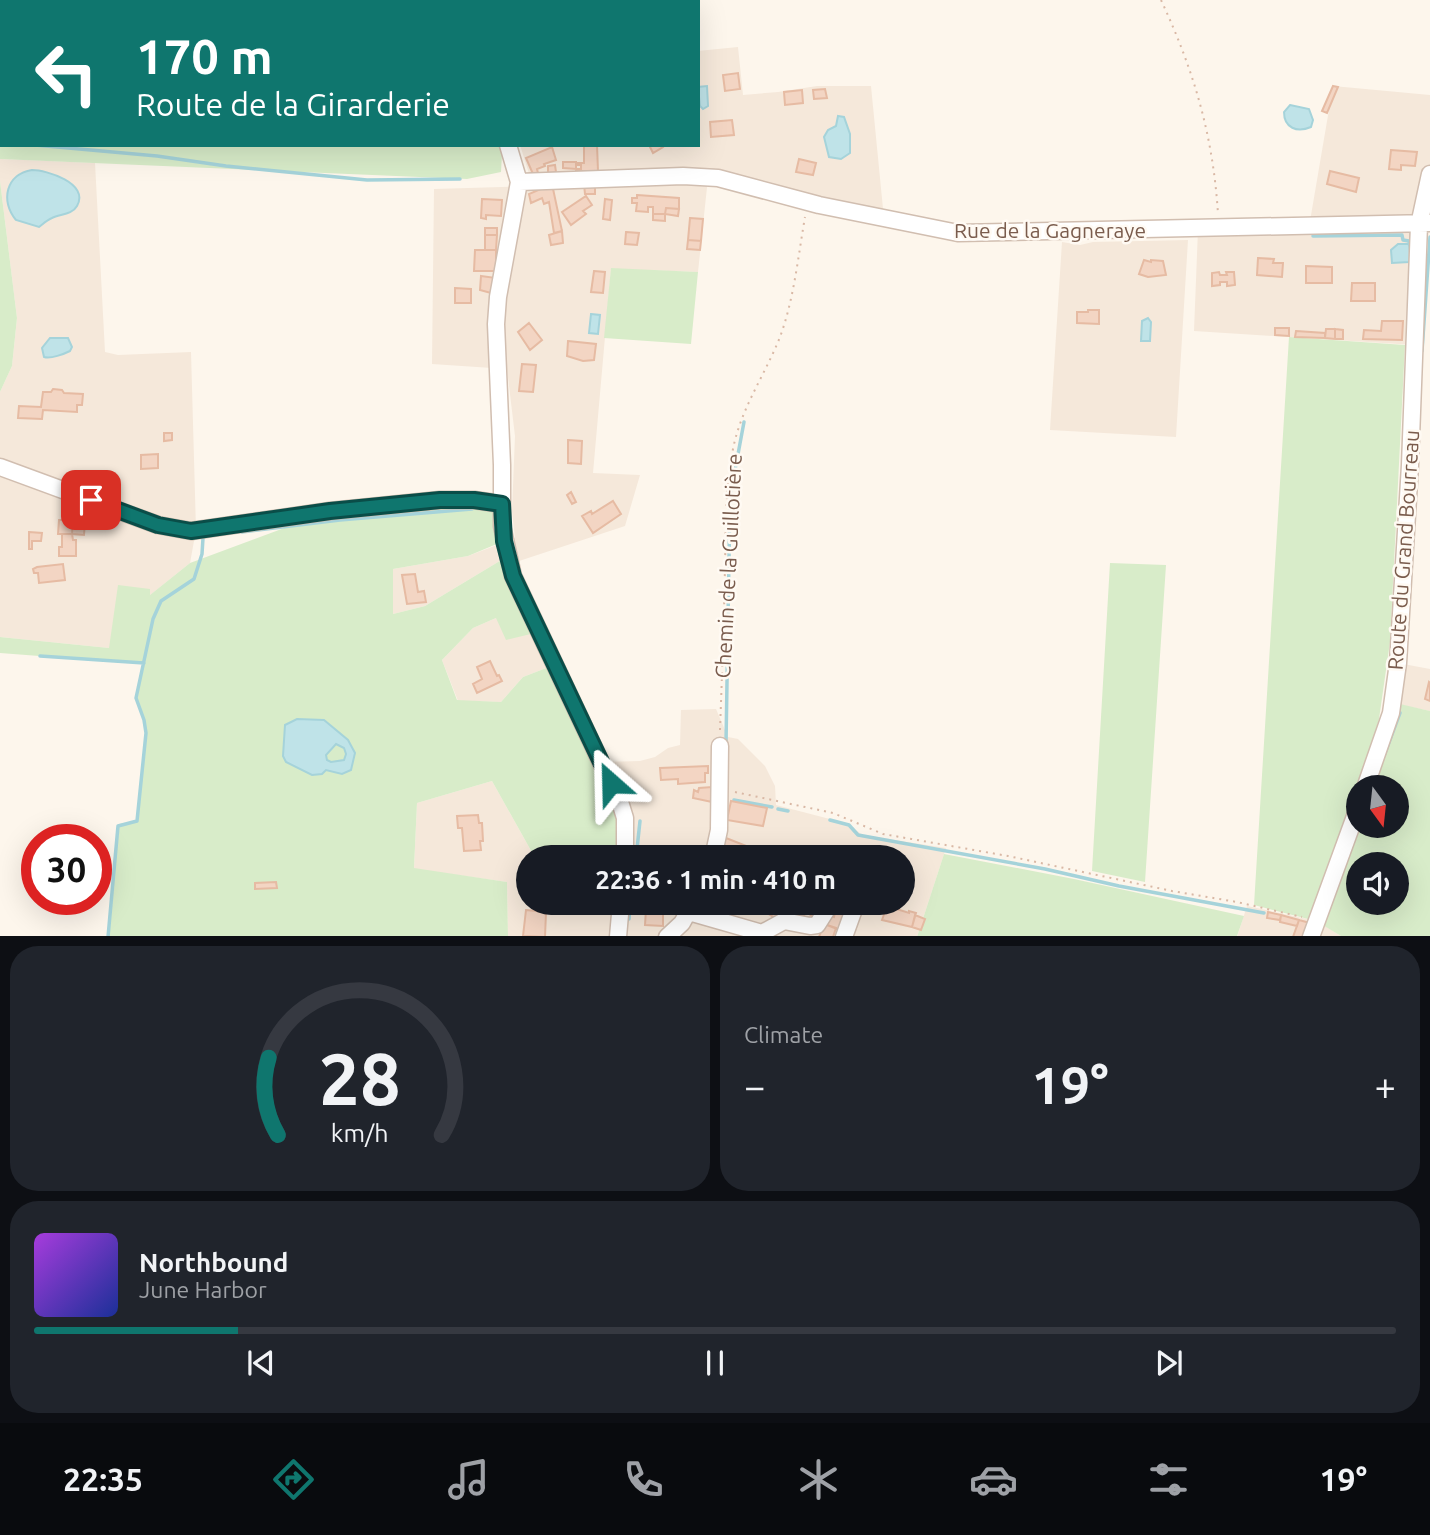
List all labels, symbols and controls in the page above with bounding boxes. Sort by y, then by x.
icon: left [21,28,112,119]
text: 170 m [136,28,273,83]
text: Route de la Girarderie [136,86,450,122]
street label: Rue de la Gagneraye [954,218,1146,242]
street label: Route du Grand Bourreau [1383,429,1423,671]
street label: Chemin de la Guillotière [710,453,746,679]
pin [61,470,121,530]
icon: arrive [72,481,110,519]
position arrow [574,746,648,820]
north arrow [1346,775,1409,838]
map controls [1346,775,1409,915]
speed limit sign: 30 [21,824,112,915]
button: sound [1346,852,1409,915]
text: 22:36 · 1 min · 410 m [595,865,836,894]
text: Climate [744,1022,823,1047]
text: 28 [319,1037,401,1119]
text: 19° [1031,1056,1109,1114]
text: − [744,1065,765,1107]
text: + [1375,1065,1396,1107]
text: km/h [331,1118,389,1146]
text: Northbound [139,1248,288,1277]
text: June Harbor [139,1277,267,1302]
icon: previous [242,1344,280,1382]
icon: pause [696,1344,734,1382]
icon: next [1150,1344,1188,1382]
icon: directions [269,1455,318,1504]
icon: music [444,1455,493,1504]
icon: phone [619,1455,668,1504]
icon: climate [794,1455,843,1504]
icon: car [969,1455,1018,1504]
icon: filters [1144,1455,1193,1504]
text: 22:35 [63,1461,143,1497]
text: 19° [1320,1461,1367,1497]

